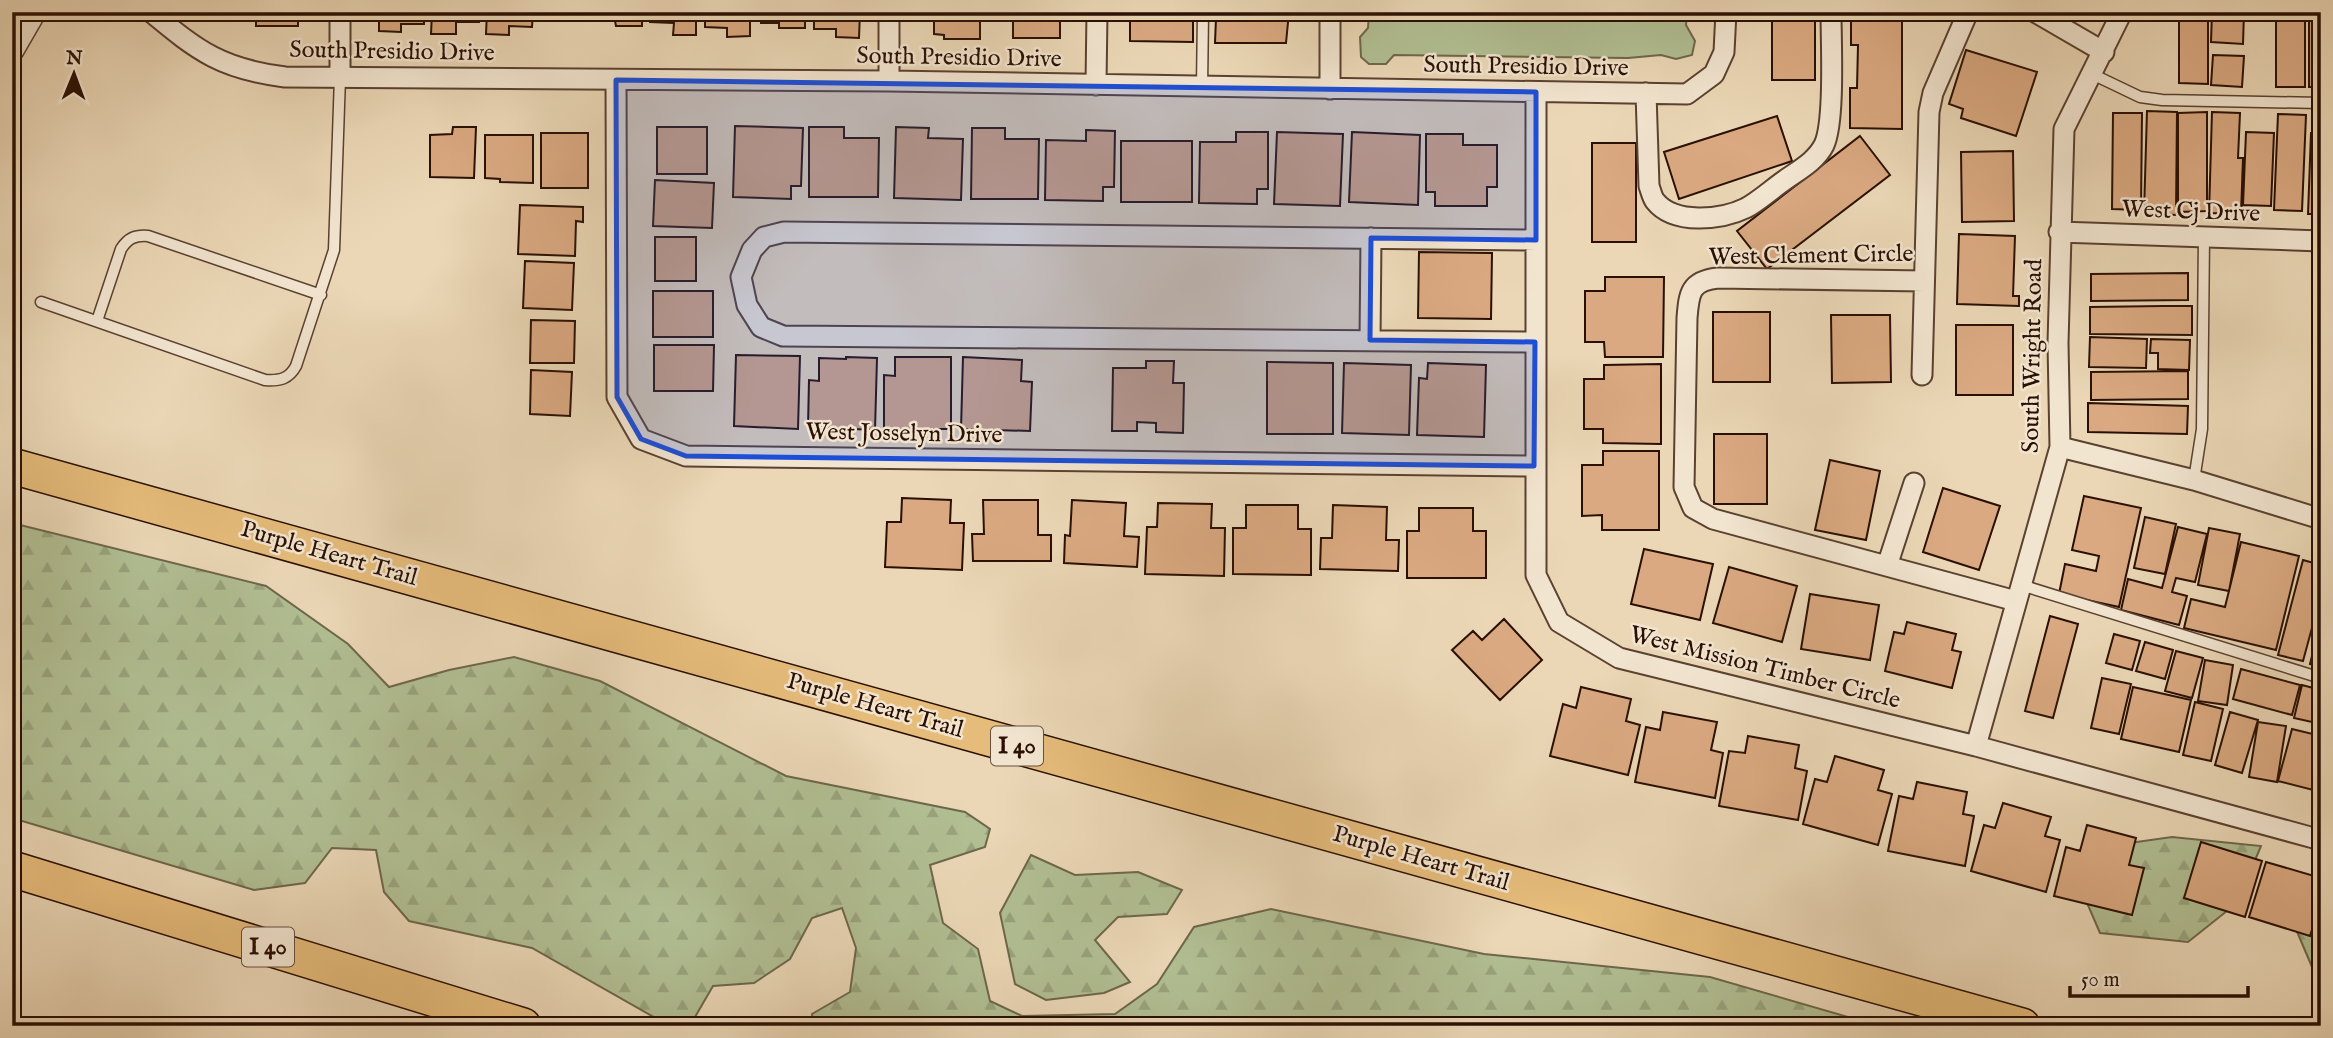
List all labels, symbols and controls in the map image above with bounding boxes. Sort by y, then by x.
street label: South Presidio Drive [289,35,495,69]
north arrow [38,38,108,108]
street label: South Presidio Drive [856,41,1062,75]
text: N [65,47,83,71]
street label: South Presidio Drive [1423,50,1629,84]
street label: West Cj Drive [2121,194,2261,230]
street label: West Clement Circle [1708,239,1914,273]
street label: South Wright Road [2016,258,2050,453]
street label: West Josselyn Drive [805,417,1003,451]
street label: Purple Heart Trail [237,514,421,594]
street label: West Mission Timber Circle [1626,619,1904,717]
street label: Purple Heart Trail [783,666,967,746]
road number: I 40 [991,726,1043,766]
street label: Purple Heart Trail [1329,819,1513,899]
road number: I 40 [242,928,294,966]
scale bar [2070,954,2249,998]
text: 50 m [2081,967,2120,994]

